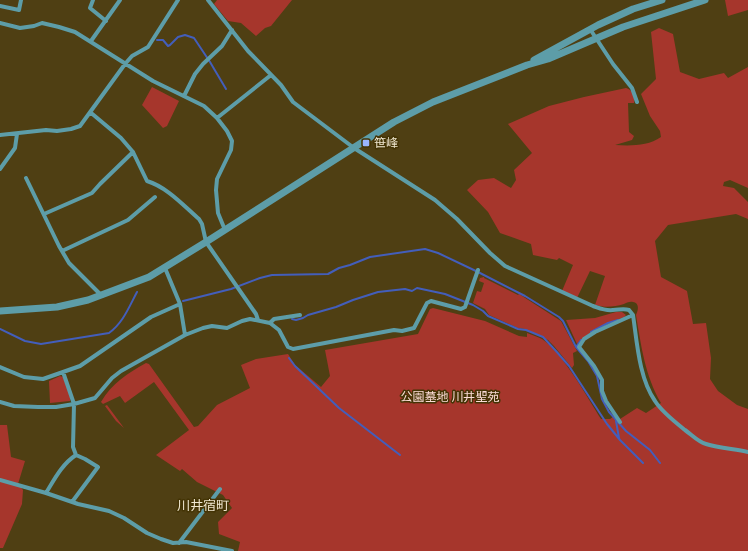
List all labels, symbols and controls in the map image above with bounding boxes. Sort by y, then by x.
place label: 笹峰 [374,136,398,150]
marker: 笹峰 [361,138,371,148]
park label: 公園墓地 川井聖苑 [400,390,500,404]
district label: 川井宿町 [177,498,229,513]

